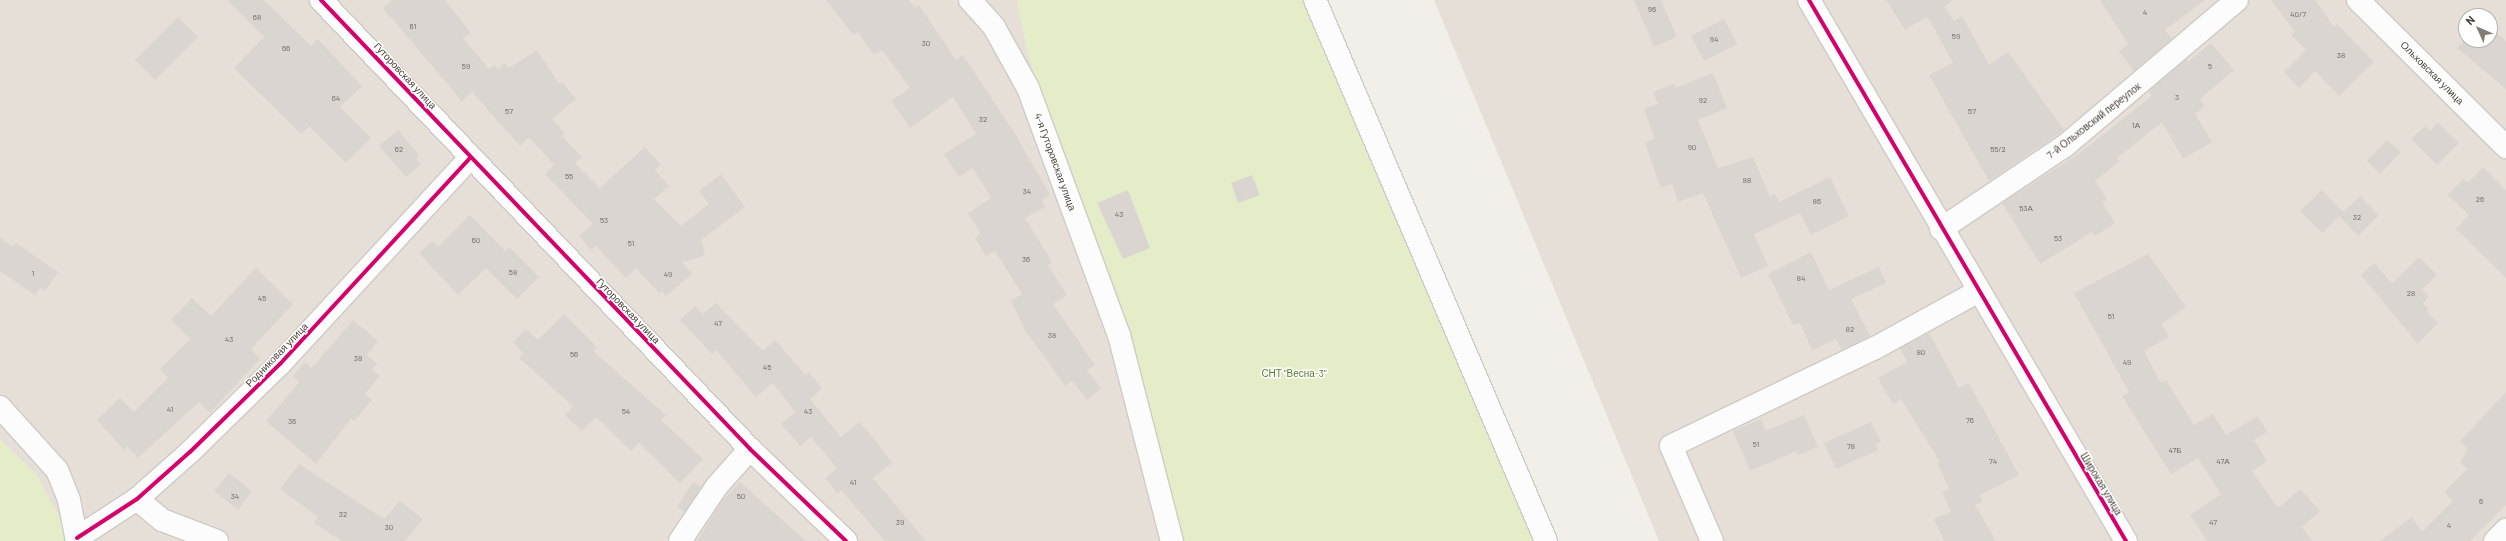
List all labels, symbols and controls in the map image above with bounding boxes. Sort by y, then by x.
house number: 96 [1648,5,1656,15]
house number: 4 [2143,8,2147,18]
north arrow [2458,8,2498,48]
house number: 40/7 [2290,10,2306,20]
house number: 68 [253,13,261,23]
text: N [2463,13,2477,27]
house number: 61 [410,22,416,32]
house number: 59 [1952,32,1960,42]
house number: 94 [1710,35,1718,45]
house number: 30 [922,39,930,49]
street label: Ольховская улица [2398,39,2466,107]
street label: Гуторовская улица [371,40,439,112]
house number: 66 [282,44,290,54]
house number: 38 [2337,51,2345,61]
house number: 59 [462,62,470,72]
house number: 5 [2208,62,2212,72]
street label: 7-й Ольховский переулок [2045,81,2143,161]
house number: 3 [2175,93,2179,103]
house number: 64 [332,94,340,104]
house number: 92 [1699,96,1707,106]
house number: 57 [505,107,513,117]
house number: 57 [1968,107,1976,117]
street label: 4-я Гуторовская улица [1032,112,1078,212]
house number: 32 [979,115,987,125]
house number: 1А [2132,121,2140,131]
house number: 90 [1688,143,1696,153]
house number: 62 [395,145,403,155]
house number: 55/2 [1990,145,2006,155]
house number: 55 [565,172,573,182]
house number: 88 [1743,176,1751,186]
house number: 34 [1023,187,1031,197]
house number: 26 [2476,195,2484,205]
house number: 86 [1813,197,1821,207]
house number: 53А [2019,204,2033,214]
house number: 43 [1115,210,1123,220]
house number: 32 [2353,213,2361,223]
house number: 53 [600,216,608,226]
house number: 53 [2054,234,2062,244]
house number: 60 [472,236,480,246]
house number: 51 [628,239,634,249]
house number: 36 [1022,255,1030,265]
house number: 58 [509,268,517,278]
house number: 1 [32,269,34,279]
house number: 49 [664,270,672,280]
house number: 84 [1797,274,1805,284]
street label: Гуторовская улица [594,276,662,346]
house number: 28 [2407,289,2415,299]
house number: 45 [258,294,266,304]
house number: 51 [2108,312,2114,322]
house number: 47 [714,319,722,329]
street label: Родниковая улица [243,321,311,389]
house number: 82 [1846,325,1854,335]
house number: 38 [1048,331,1056,341]
house number: 43 [225,335,233,345]
house number: 80 [1917,348,1925,358]
house number: 56 [570,350,578,360]
house number: 38 [354,354,362,364]
house number: 49 [2123,358,2131,368]
house number: 45 [763,363,771,373]
park label: СНТ "Весна-3" [1261,368,1327,380]
house number: 41 [167,405,173,415]
house number: 54 [622,407,630,417]
house number: 43 [804,407,812,417]
house number: 76 [1966,416,1974,426]
house number: 36 [288,417,296,427]
house number: 51 [1753,440,1759,450]
house number: 78 [1847,442,1855,452]
house number: 47Б [2168,446,2182,456]
street label: Широкая улица [2078,451,2124,517]
house number: 74 [1989,457,1997,467]
house number: 47А [2216,457,2230,467]
house number: 41 [850,478,856,488]
house number: 34 [231,492,239,502]
house number: 50 [737,492,745,502]
house number: 6 [2479,497,2483,507]
house number: 32 [339,510,347,520]
house number: 39 [896,518,904,528]
house number: 47 [2209,518,2217,528]
house number: 4 [2447,521,2451,531]
house number: 30 [385,523,393,533]

